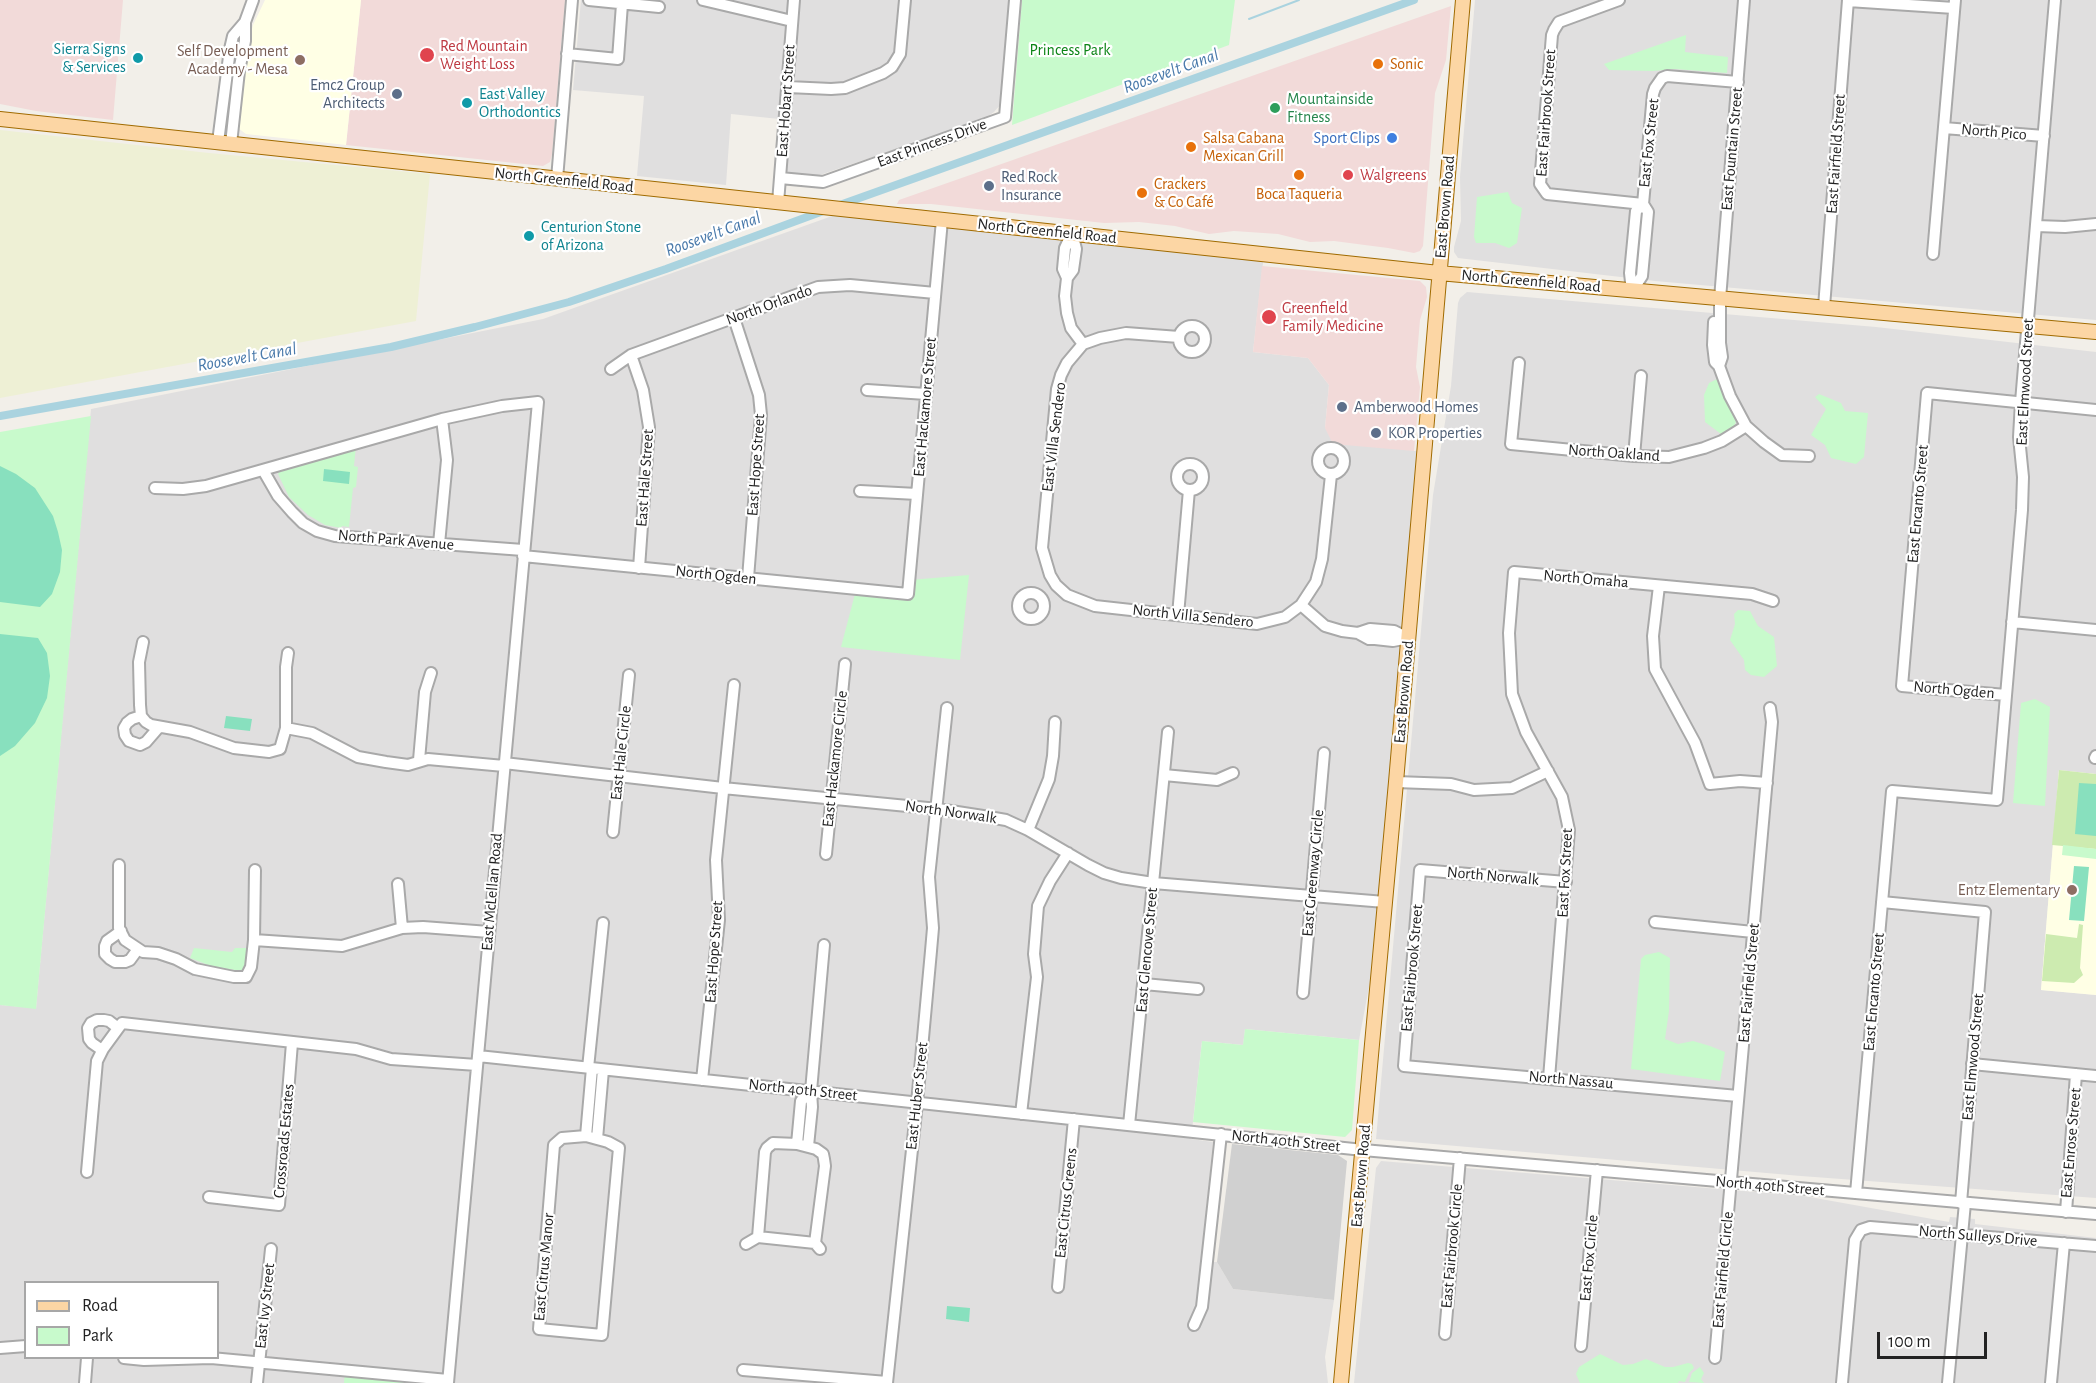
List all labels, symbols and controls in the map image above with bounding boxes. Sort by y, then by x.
place label: Red Mountain Weight Loss [440,36,528,74]
place label: Sierra Signs & Services [54,39,126,77]
park label: Princess Park [1029,40,1111,60]
place label: Self Development Academy - Mesa [177,41,288,79]
street label: East Hobart Street [772,44,800,158]
water label: Roosevelt Canal [1120,44,1222,98]
marker: Red Mountain Weight Loss [418,46,436,64]
street label: East Fairbrook Street [1532,49,1560,177]
marker: Sierra Signs & Services [131,51,145,65]
marker: Self Development Academy - Mesa [293,53,307,67]
place label: Sonic [1390,54,1423,74]
marker: Sonic [1371,57,1385,71]
place label: Emc2 Group Architects [310,75,385,113]
place label: East Valley Orthodontics [479,84,561,122]
street label: East Fountain Street [1717,86,1747,212]
marker: Emc2 Group Architects [390,87,404,101]
place label: Mountainside Fitness [1287,89,1373,127]
street label: East Fairfield Street [1822,93,1850,215]
marker: East Valley Orthodontics [460,96,474,110]
street label: East Fox Street [1635,97,1663,189]
marker: Mountainside Fitness [1268,101,1282,115]
street label: East Princess Drive [875,114,989,172]
street label: North Pico [1960,120,2028,144]
place label: Salsa Cabana Mexican Grill [1203,128,1284,166]
place label: Sport Clips [1313,128,1380,148]
marker: Sport Clips [1385,131,1399,145]
marker: Salsa Cabana Mexican Grill [1184,140,1198,154]
street label: East Brown Road [1431,155,1459,259]
street label: North Greenfield Road [493,163,635,197]
place label: Walgreens [1360,165,1427,185]
place label: Red Rock Insurance [1001,167,1061,205]
marker: Boca Taqueria [1292,168,1306,182]
marker: Walgreens [1341,168,1355,182]
place label: Crackers & Co Café [1154,174,1214,212]
marker: Red Rock Insurance [982,179,996,193]
place label: Boca Taqueria [1256,184,1342,204]
marker: Crackers & Co Café [1135,186,1149,200]
water label: Roosevelt Canal [662,207,764,261]
street label: North Greenfield Road [976,214,1118,248]
place label: Centurion Stone of Arizona [541,217,641,255]
marker: Centurion Stone of Arizona [522,229,536,243]
street label: North Greenfield Road [1461,265,1601,297]
street label: North Orlando [723,281,815,329]
place label: Greenfield Family Medicine [1282,298,1383,336]
marker: Greenfield Family Medicine [1260,308,1278,326]
street label: East Elmwood Street [2012,318,2038,446]
street label: East Hackamore Street [909,336,941,478]
water label: Roosevelt Canal [196,338,298,376]
street label: East Villa Sendero [1038,381,1070,493]
place label: Amberwood Homes [1354,397,1478,417]
marker: Amberwood Homes [1335,400,1349,414]
street label: East Hope Street [743,413,769,517]
place label: KOR Properties [1388,423,1482,443]
marker: KOR Properties [1369,426,1383,440]
street label: East Hale Street [632,428,658,528]
street label: North Oakland [1567,440,1661,466]
street label: East Encanto Street [1903,444,1933,564]
street label: North Park Avenue [337,525,455,555]
street label: North Ogden [675,561,757,589]
street label: North Omaha [1543,566,1629,592]
street label: North Villa Sendero [1131,600,1255,632]
street label: East Brown Road [1390,640,1418,744]
street label: North Ogden [1913,677,1995,703]
street label: East Hackamore Circle [818,690,852,828]
street label: East Hale Circle [606,705,636,801]
street label: North Norwalk [904,796,998,828]
street label: East Greenway Circle [1298,809,1328,937]
street label: East Fox Street [1553,828,1577,918]
street label: East McLellan Road [477,832,507,952]
street label: North Norwalk [1446,862,1540,890]
place label: Entz Elementary [1958,880,2060,900]
marker: Entz Elementary [2065,883,2079,897]
street label: East Glencove Street [1132,887,1162,1013]
street label: East Hope Street [701,900,727,1004]
street label: East Fairbrook Street [1397,903,1427,1033]
street label: East Fairfield Street [1734,922,1764,1044]
street label: East Encanto Street [1859,932,1889,1052]
street label: East Elmwood Street [1958,993,1988,1121]
street label: East Huber Street [902,1041,932,1151]
street label: North Nassau [1528,1067,1614,1093]
street label: North 40th Street [748,1075,858,1105]
street label: Crossroads Estates [269,1083,299,1199]
street label: East Enrose Street [2057,1087,2085,1199]
street label: East Brown Road [1347,1124,1375,1228]
street label: North 40th Street [1231,1126,1341,1156]
street label: East Citrus Greens [1051,1147,1081,1259]
street label: North 40th Street [1715,1172,1825,1200]
street label: East Fairbrook Circle [1437,1183,1467,1309]
street label: East Fairfield Circle [1708,1211,1738,1329]
street label: East Citrus Manor [530,1212,558,1322]
street label: East Fox Circle [1576,1214,1602,1302]
street label: North Sulleys Drive [1918,1221,2038,1251]
street label: East Ivy Street [251,1262,279,1350]
legend [24,1281,219,1359]
text: Road [82,1297,118,1315]
scale bar [1880,1320,1990,1358]
text: Park [82,1327,113,1345]
text: 100 m [1888,1333,1931,1351]

